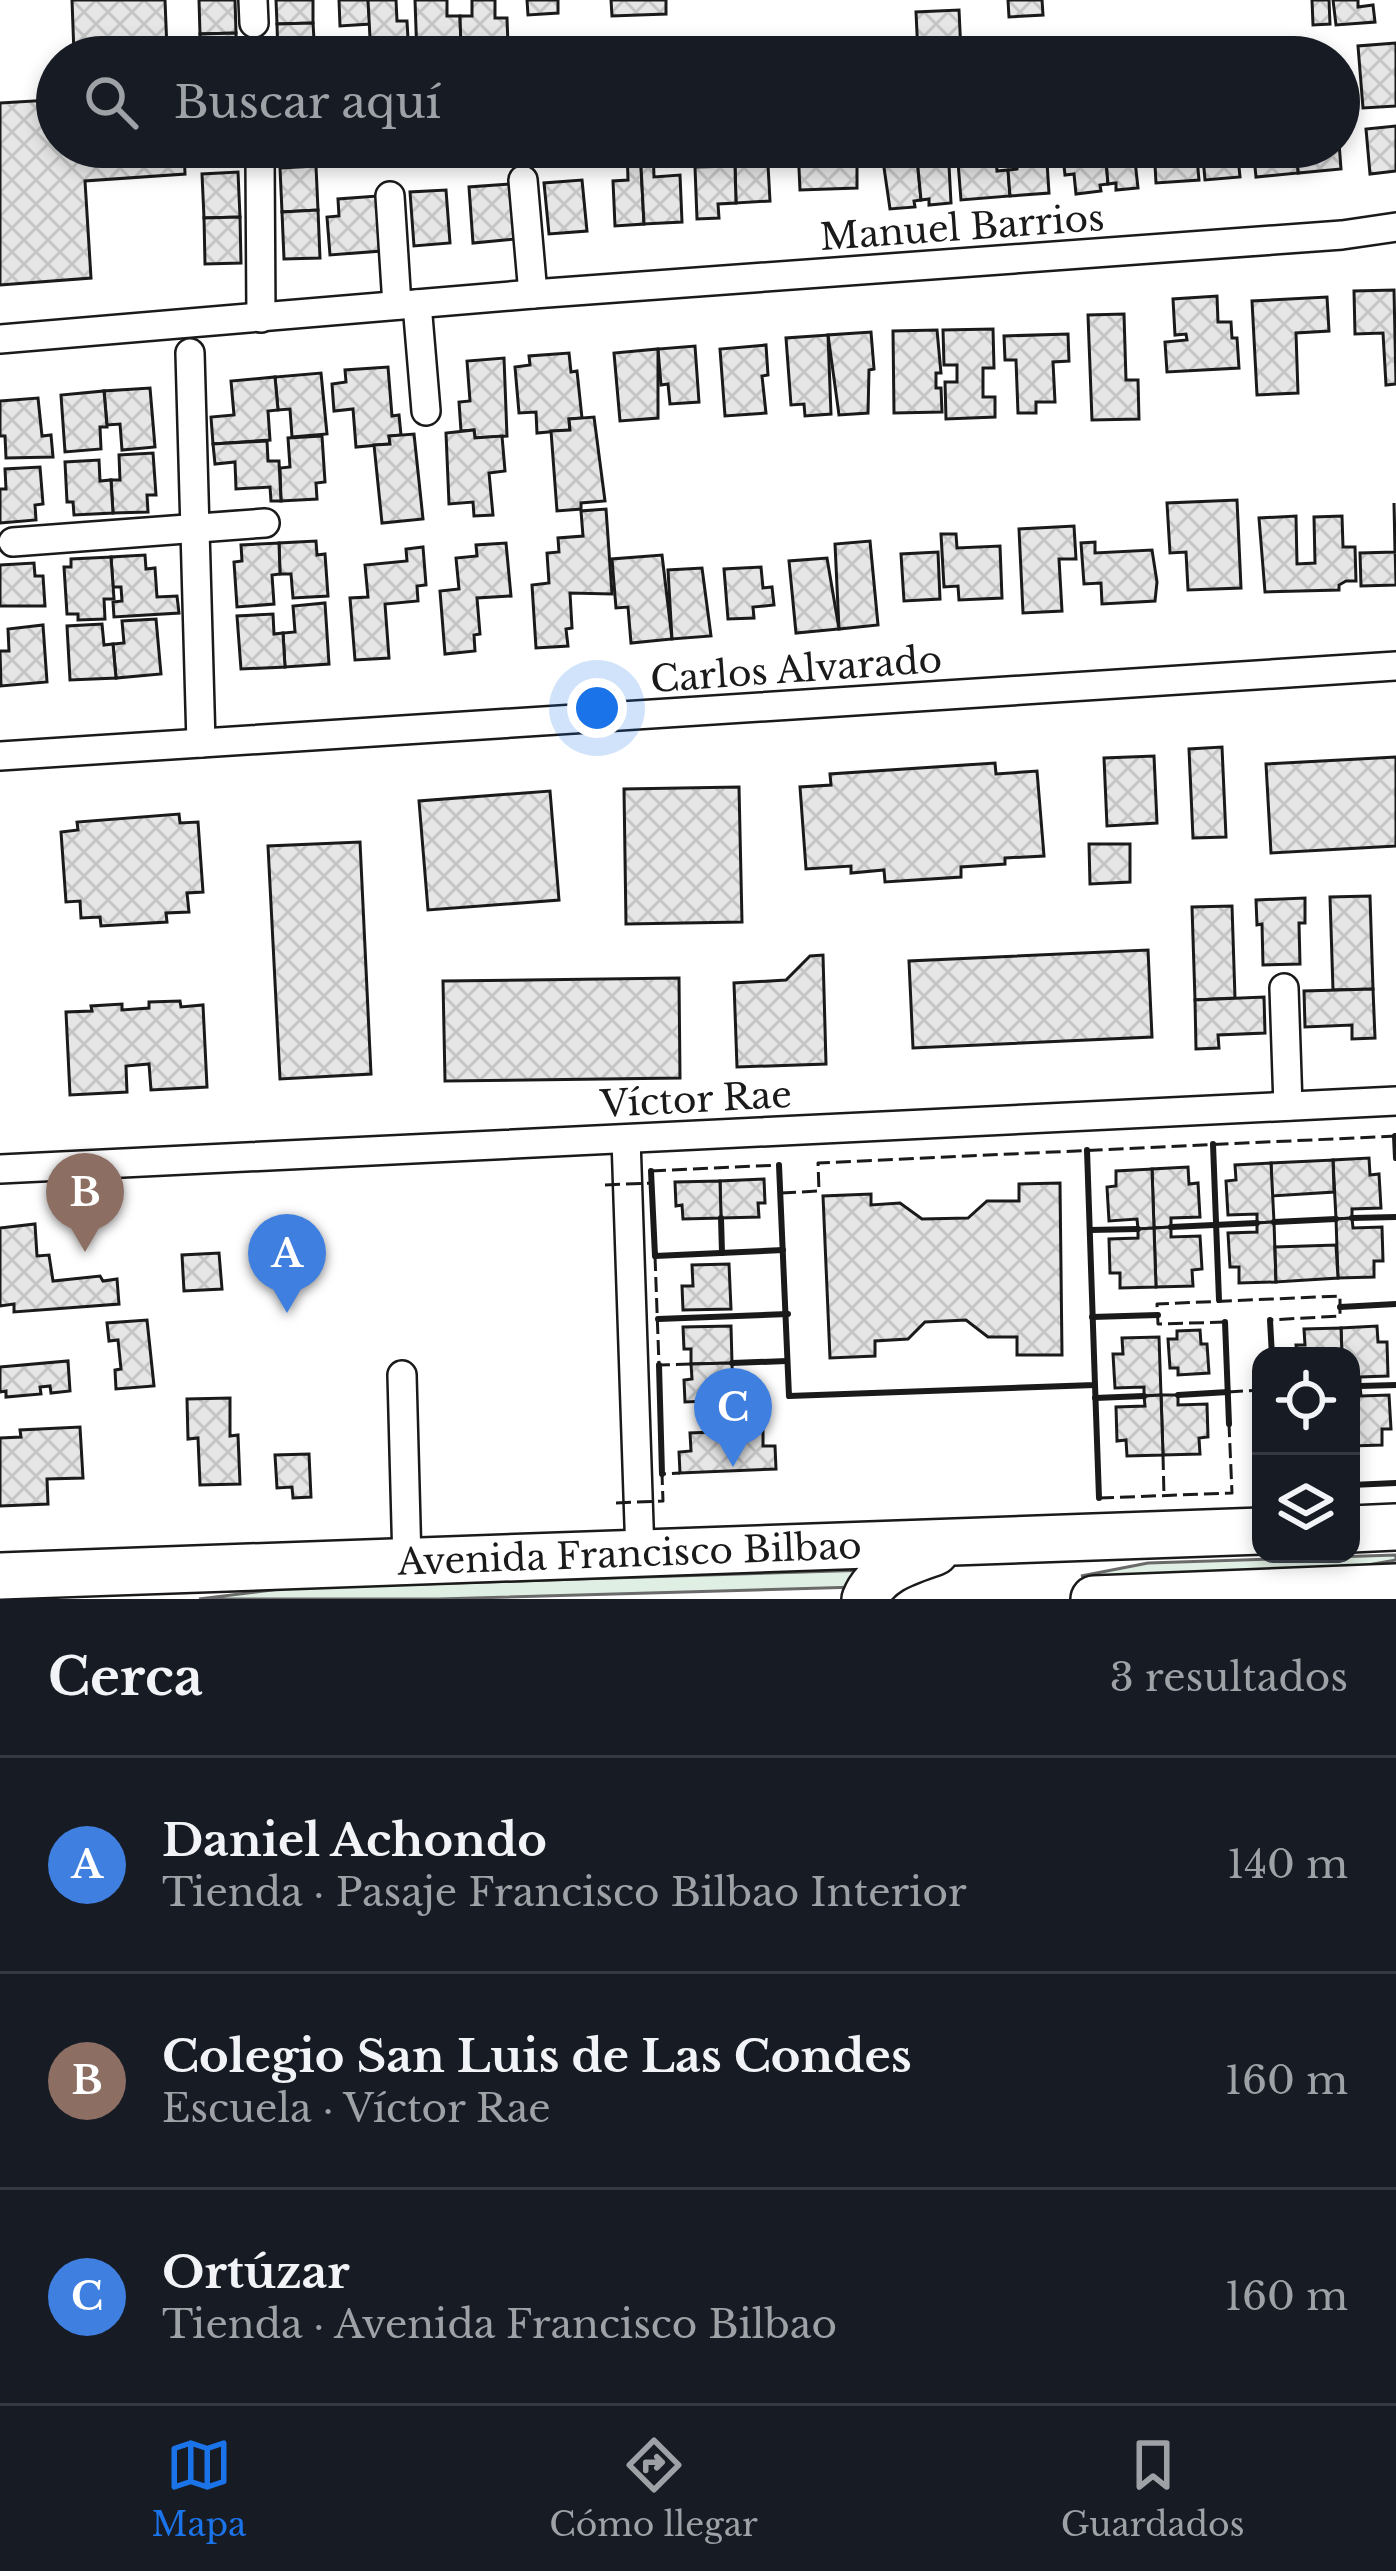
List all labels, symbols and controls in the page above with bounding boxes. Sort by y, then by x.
search box [36,36,1360,168]
icon: search [78,69,144,135]
text: Buscar aquí [174,74,441,130]
street label: Manuel Barrios [818,195,1106,260]
street label: Carlos Alvarado [649,637,943,702]
your location [567,678,627,738]
street label: Víctor Rae [598,1072,793,1127]
pin: B [46,1153,124,1252]
pin: A [248,1214,326,1313]
map controls [1252,1347,1360,1563]
button: locate [1252,1347,1360,1455]
pin: C [694,1368,772,1467]
button: layers [1252,1455,1360,1563]
street label: Avenida Francisco Bilbao [396,1523,862,1585]
text: Cerca [48,1646,203,1709]
text: 3 resultados [1110,1653,1348,1702]
text: Daniel Achondo [162,1812,547,1868]
text: A [71,1840,103,1889]
text: 140 m [1227,1840,1348,1889]
text: Tienda · Pasaje Francisco Bilbao Interior [162,1868,967,1917]
text: Colegio San Luis de Las Condes [162,2028,912,2084]
text: B [71,2056,103,2105]
text: 160 m [1225,2056,1348,2105]
text: Escuela · Víctor Rae [162,2084,551,2133]
text: Ortúzar [162,2244,350,2300]
text: C [71,2272,103,2321]
text: 160 m [1225,2272,1348,2321]
text: Tienda · Avenida Francisco Bilbao [162,2300,837,2349]
tab: Mapa [151,2432,246,2545]
tab: Cómo llegar [549,2432,758,2545]
tab: Guardados [1061,2432,1245,2545]

